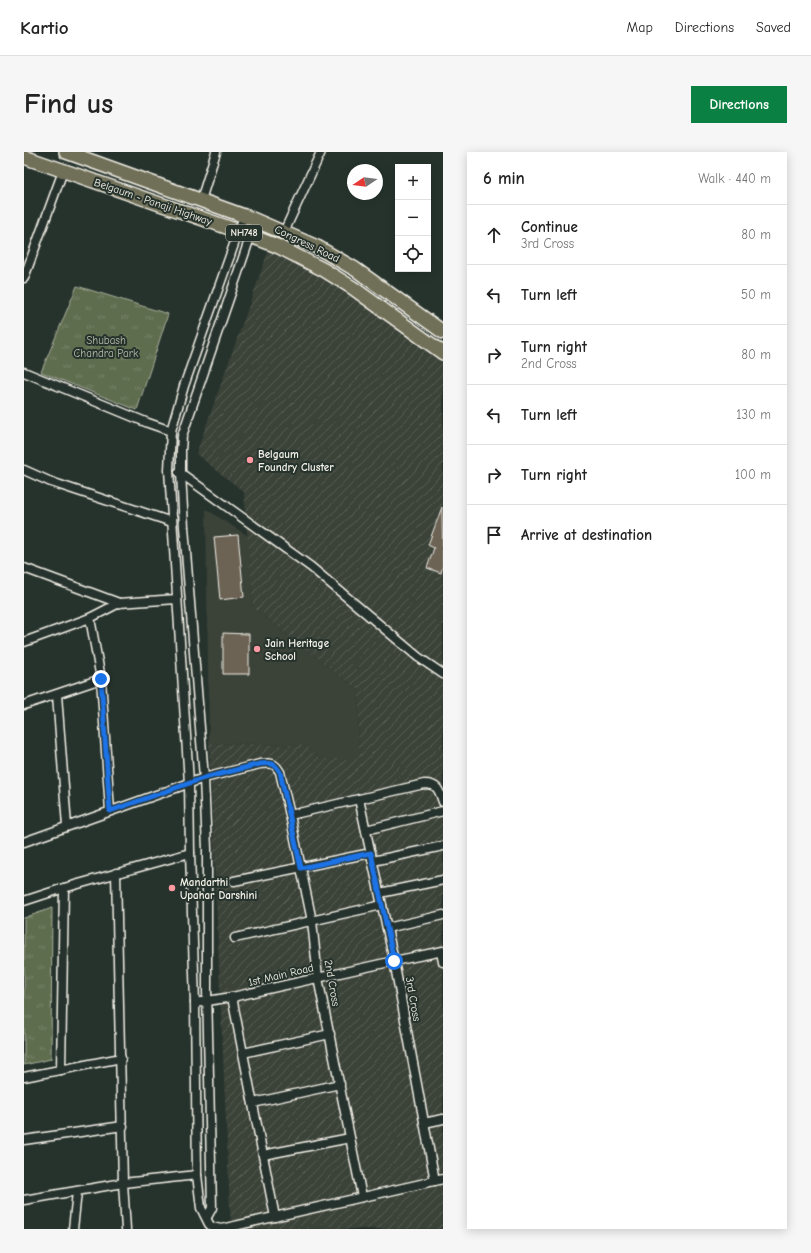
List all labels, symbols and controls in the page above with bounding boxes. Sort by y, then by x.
text: Kartio [20,17,69,39]
text: Map [626,19,653,36]
text: Directions [675,19,734,36]
text: Saved [756,19,791,36]
button: Directions [691,86,787,123]
text: Find us [24,88,113,120]
north arrow [347,164,383,200]
map controls [395,164,431,272]
button: + [395,164,431,200]
text: 6 min [483,169,525,188]
text: Walk · 440 m [698,171,771,186]
street label: Belgaum - Panaji Highway [92,176,214,228]
button: − [395,200,431,236]
text: Continue [521,218,578,236]
street label: Congress Road [272,223,342,265]
icon: ahead [483,224,505,246]
road number: NH748 [226,225,262,241]
text: 80 m [741,227,771,242]
button: locate [395,236,431,272]
text: 3rd Cross [521,236,574,251]
icon: left [483,284,505,306]
text: Turn left [521,286,577,304]
text: 50 m [741,287,771,302]
park label: Shubash Chandra Park [74,334,139,360]
text: Turn right [521,338,587,356]
icon: right [483,344,505,366]
text: 80 m [741,347,771,362]
text: 2nd Cross [521,356,577,371]
icon: left [483,404,505,426]
text: Turn left [521,406,577,424]
text: 130 m [736,407,771,422]
place label: Belgaum Foundry Cluster [258,448,334,474]
marker: Belgaum Foundry Cluster [245,455,255,465]
icon: right [483,464,505,486]
text: Turn right [521,466,587,484]
text: 100 m [735,467,771,482]
icon: arrive [483,524,505,546]
text: Arrive at destination [521,526,652,544]
place label: Jain Heritage School [265,637,330,663]
marker: Jain Heritage School [252,644,262,654]
route end [92,670,110,688]
place label: Mandarthi Upahar Darshini [180,876,257,902]
marker: Mandarthi Upahar Darshini [167,883,177,893]
route start [385,952,403,970]
street label: 2nd Cross [322,959,343,1008]
street label: 1st Main Road [247,961,315,989]
street label: 3rd Cross [403,976,423,1023]

